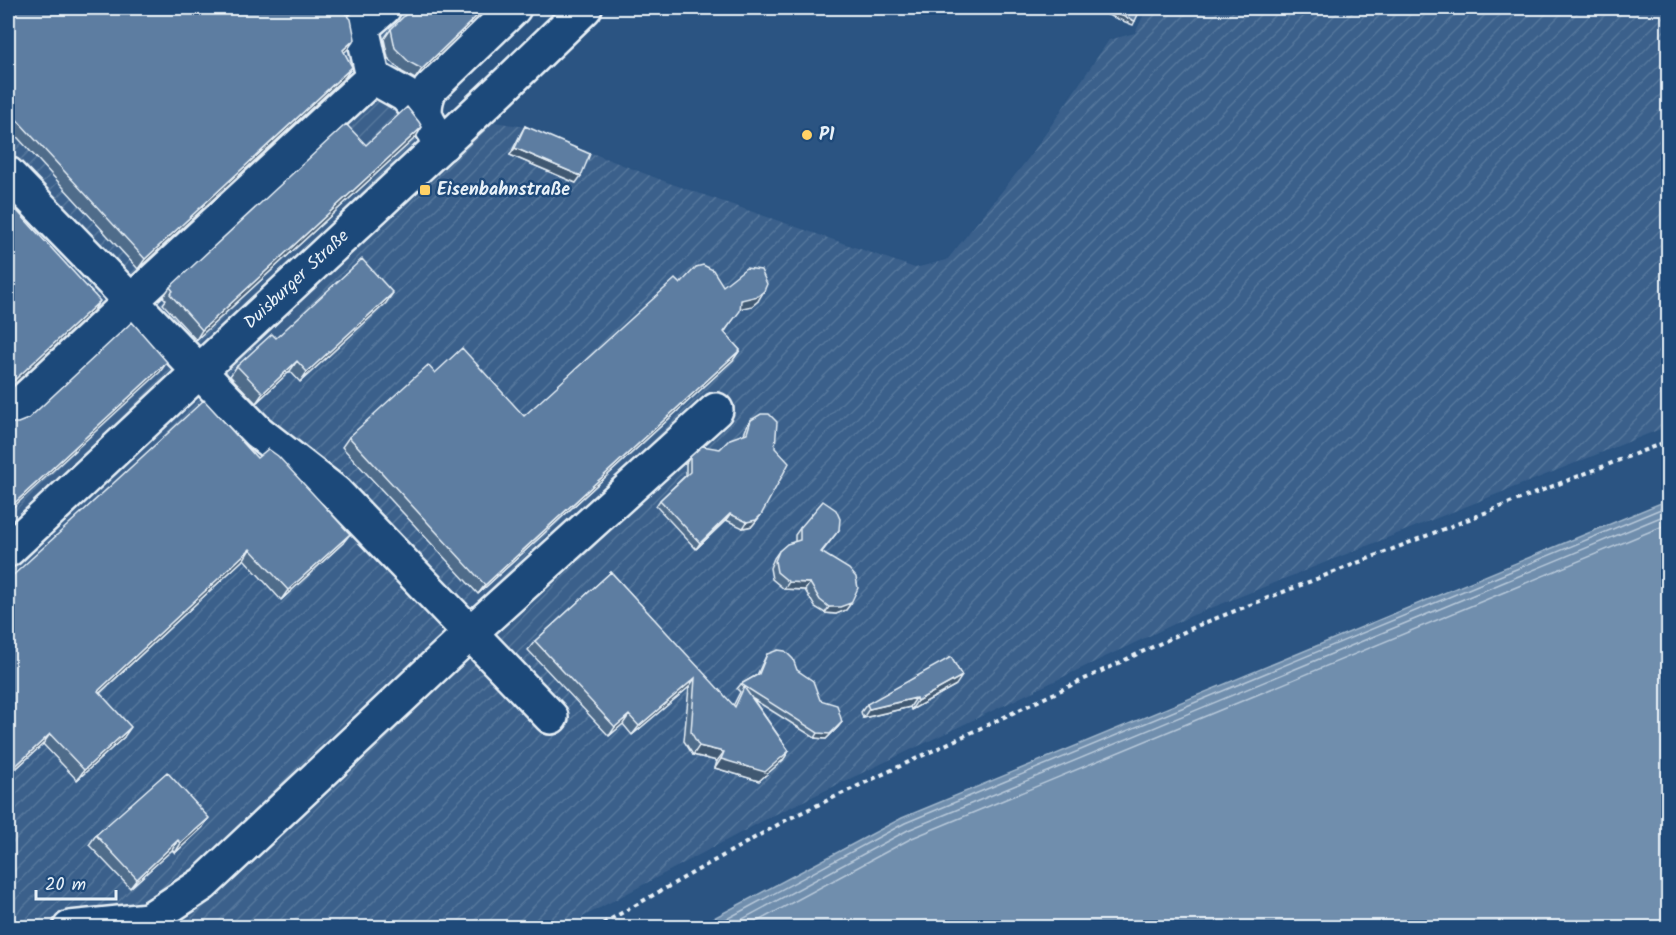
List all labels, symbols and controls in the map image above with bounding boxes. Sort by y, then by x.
place label: P1 [819,121,835,150]
marker: P1 [800,128,814,142]
place label: Eisenbahnstraße [437,176,570,205]
marker: Eisenbahnstraße [418,183,432,197]
street label: Duisburger Straße [237,223,357,337]
scale bar [36,863,116,901]
text: 20 m [45,871,86,900]

